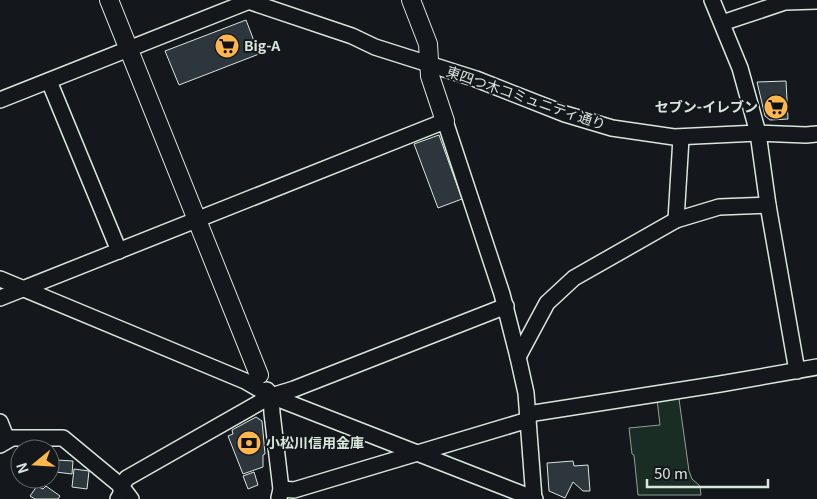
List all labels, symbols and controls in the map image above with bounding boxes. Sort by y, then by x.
supermarket icon: Big-A [214,33,240,59]
place label: Big-A [244,35,281,55]
street label: 東四つ木コミュニティ通り [444,60,609,134]
supermarket icon: セブン-イレブン [763,94,789,120]
place label: セブン-イレブン [655,96,758,116]
bank icon: 小松川信用金庫 [236,430,262,456]
place label: 小松川信用金庫 [266,432,364,452]
north arrow [10,439,60,489]
scale bar [647,456,768,488]
text: N [11,460,33,476]
text: 50 m [654,462,688,483]

